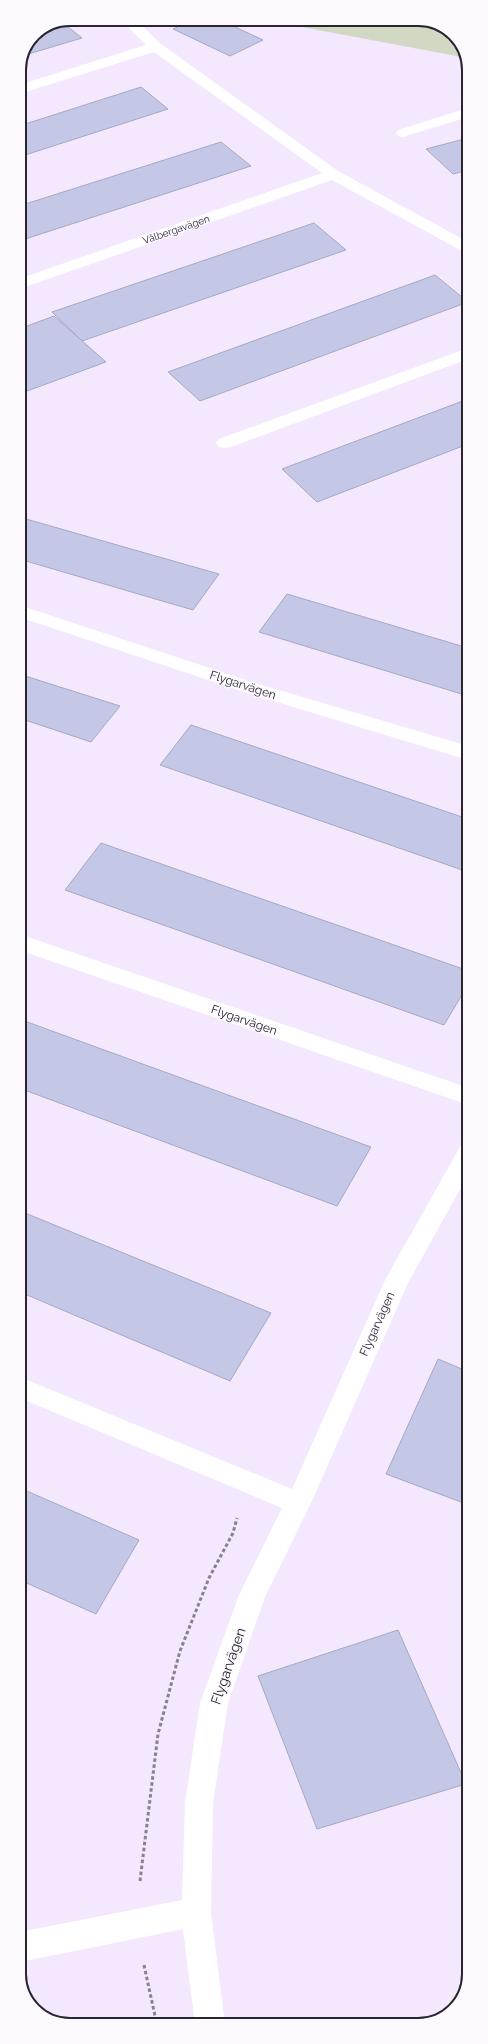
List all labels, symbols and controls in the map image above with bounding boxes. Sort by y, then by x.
street label: Vålbergavägen [141,213,211,246]
street label: Flygarvägen [208,668,278,702]
street label: Flygarvägen [209,1002,279,1038]
street label: Flygarvägen [357,1290,397,1358]
street label: Flygarvägen [207,1625,249,1707]

